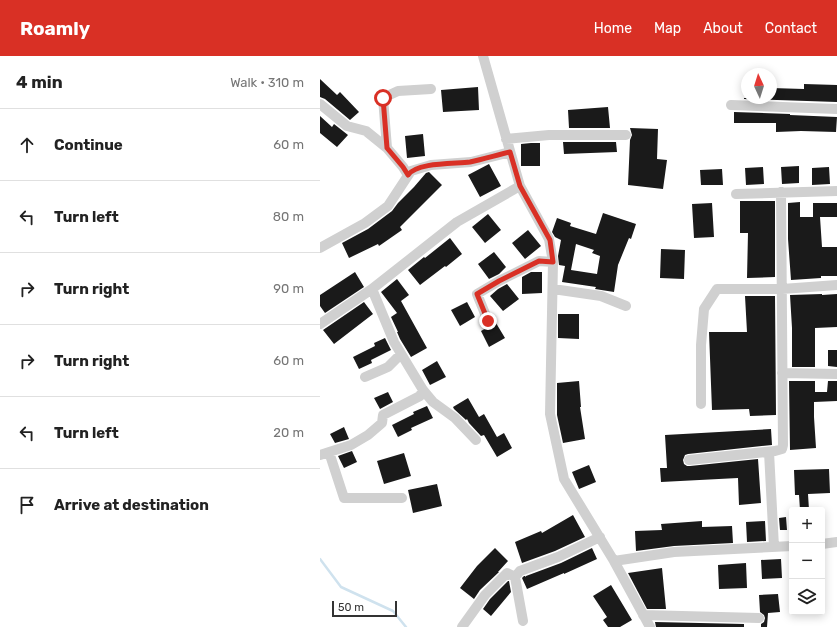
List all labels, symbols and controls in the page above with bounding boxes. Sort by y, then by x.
text: Roamly [20,17,90,40]
text: Home [594,20,632,37]
text: Map [654,20,681,37]
text: About [703,20,743,37]
text: Contact [765,20,817,37]
north arrow [741,68,777,104]
text: 4 min [16,72,63,92]
text: Walk · 310 m [230,75,304,90]
route start [374,89,392,107]
icon: ahead [16,134,38,156]
text: Continue [54,136,123,154]
text: 60 m [273,137,304,152]
icon: left [16,206,38,228]
text: Turn left [54,208,119,226]
text: 80 m [273,209,304,224]
icon: right [16,278,38,300]
text: Turn right [54,280,129,298]
text: 90 m [273,281,304,296]
route end [479,312,497,330]
icon: right [16,350,38,372]
text: Turn right [54,352,129,370]
text: 60 m [273,353,304,368]
icon: left [16,422,38,444]
text: Turn left [54,424,119,442]
text: 20 m [273,425,304,440]
icon: arrive [16,494,38,516]
text: Arrive at destination [54,496,209,514]
map controls [789,507,825,615]
button: + [789,507,825,543]
button: − [789,543,825,579]
button: layers [789,579,825,615]
scale bar [332,599,397,618]
text: 50 m [338,601,364,614]

